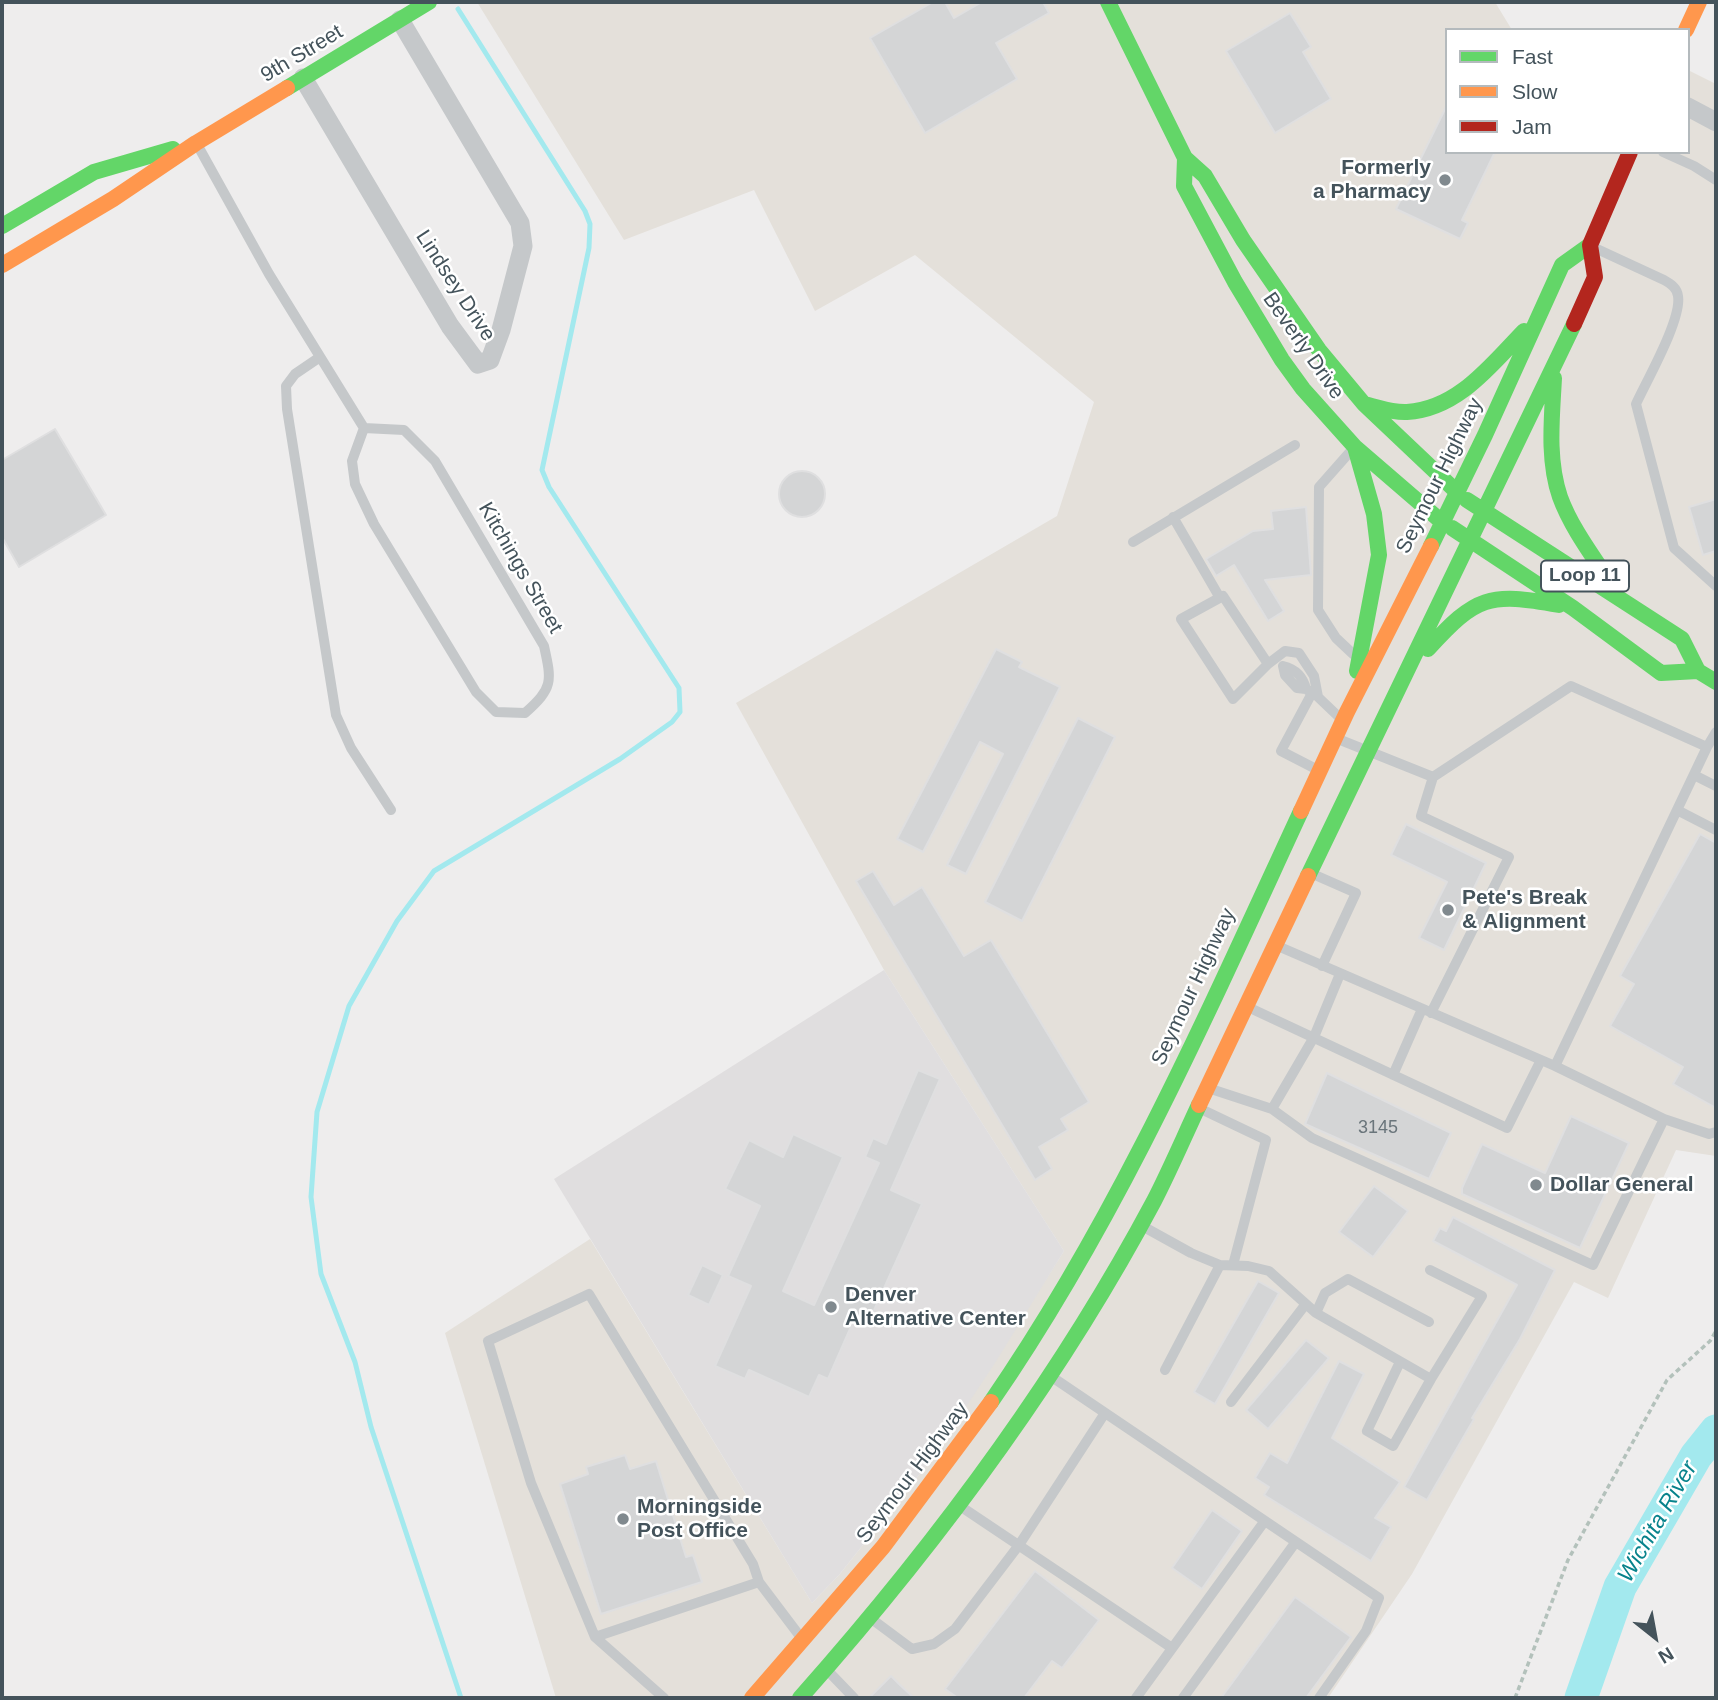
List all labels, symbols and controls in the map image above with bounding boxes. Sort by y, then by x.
street label: 9th Street [256,20,348,88]
legend [1445,28,1690,154]
text: Fast [1512,45,1553,68]
text: Slow [1512,80,1558,103]
text: Jam [1512,115,1552,138]
place label: Formerly a Pharmacy [1313,155,1431,205]
marker: Formerly a Pharmacy [1437,172,1453,188]
street label: Lindsey Drive [410,226,500,346]
street label: Beverly Drive [1257,288,1349,404]
street label: Seymour Highway [1391,394,1489,558]
street label: Kitchings Street [472,498,568,638]
road number: Loop 11 [1541,561,1629,592]
place label: Pete's Break & Alignment [1462,885,1587,935]
marker: Pete's Break & Alignment [1440,902,1456,918]
street label: Seymour Highway [1147,904,1241,1070]
house number: 3145 [1358,1117,1398,1139]
place label: Dollar General [1550,1172,1694,1198]
marker: Dollar General [1528,1177,1544,1193]
place label: Denver Alternative Center [845,1282,1026,1332]
marker: Denver Alternative Center [823,1299,839,1315]
street label: Seymour Highway [852,1397,974,1549]
water label: Wichita River [1612,1457,1704,1587]
place label: Morningside Post Office [637,1494,762,1544]
marker: Morningside Post Office [615,1511,631,1527]
north arrow [1620,1602,1690,1672]
text: N [1655,1643,1677,1668]

